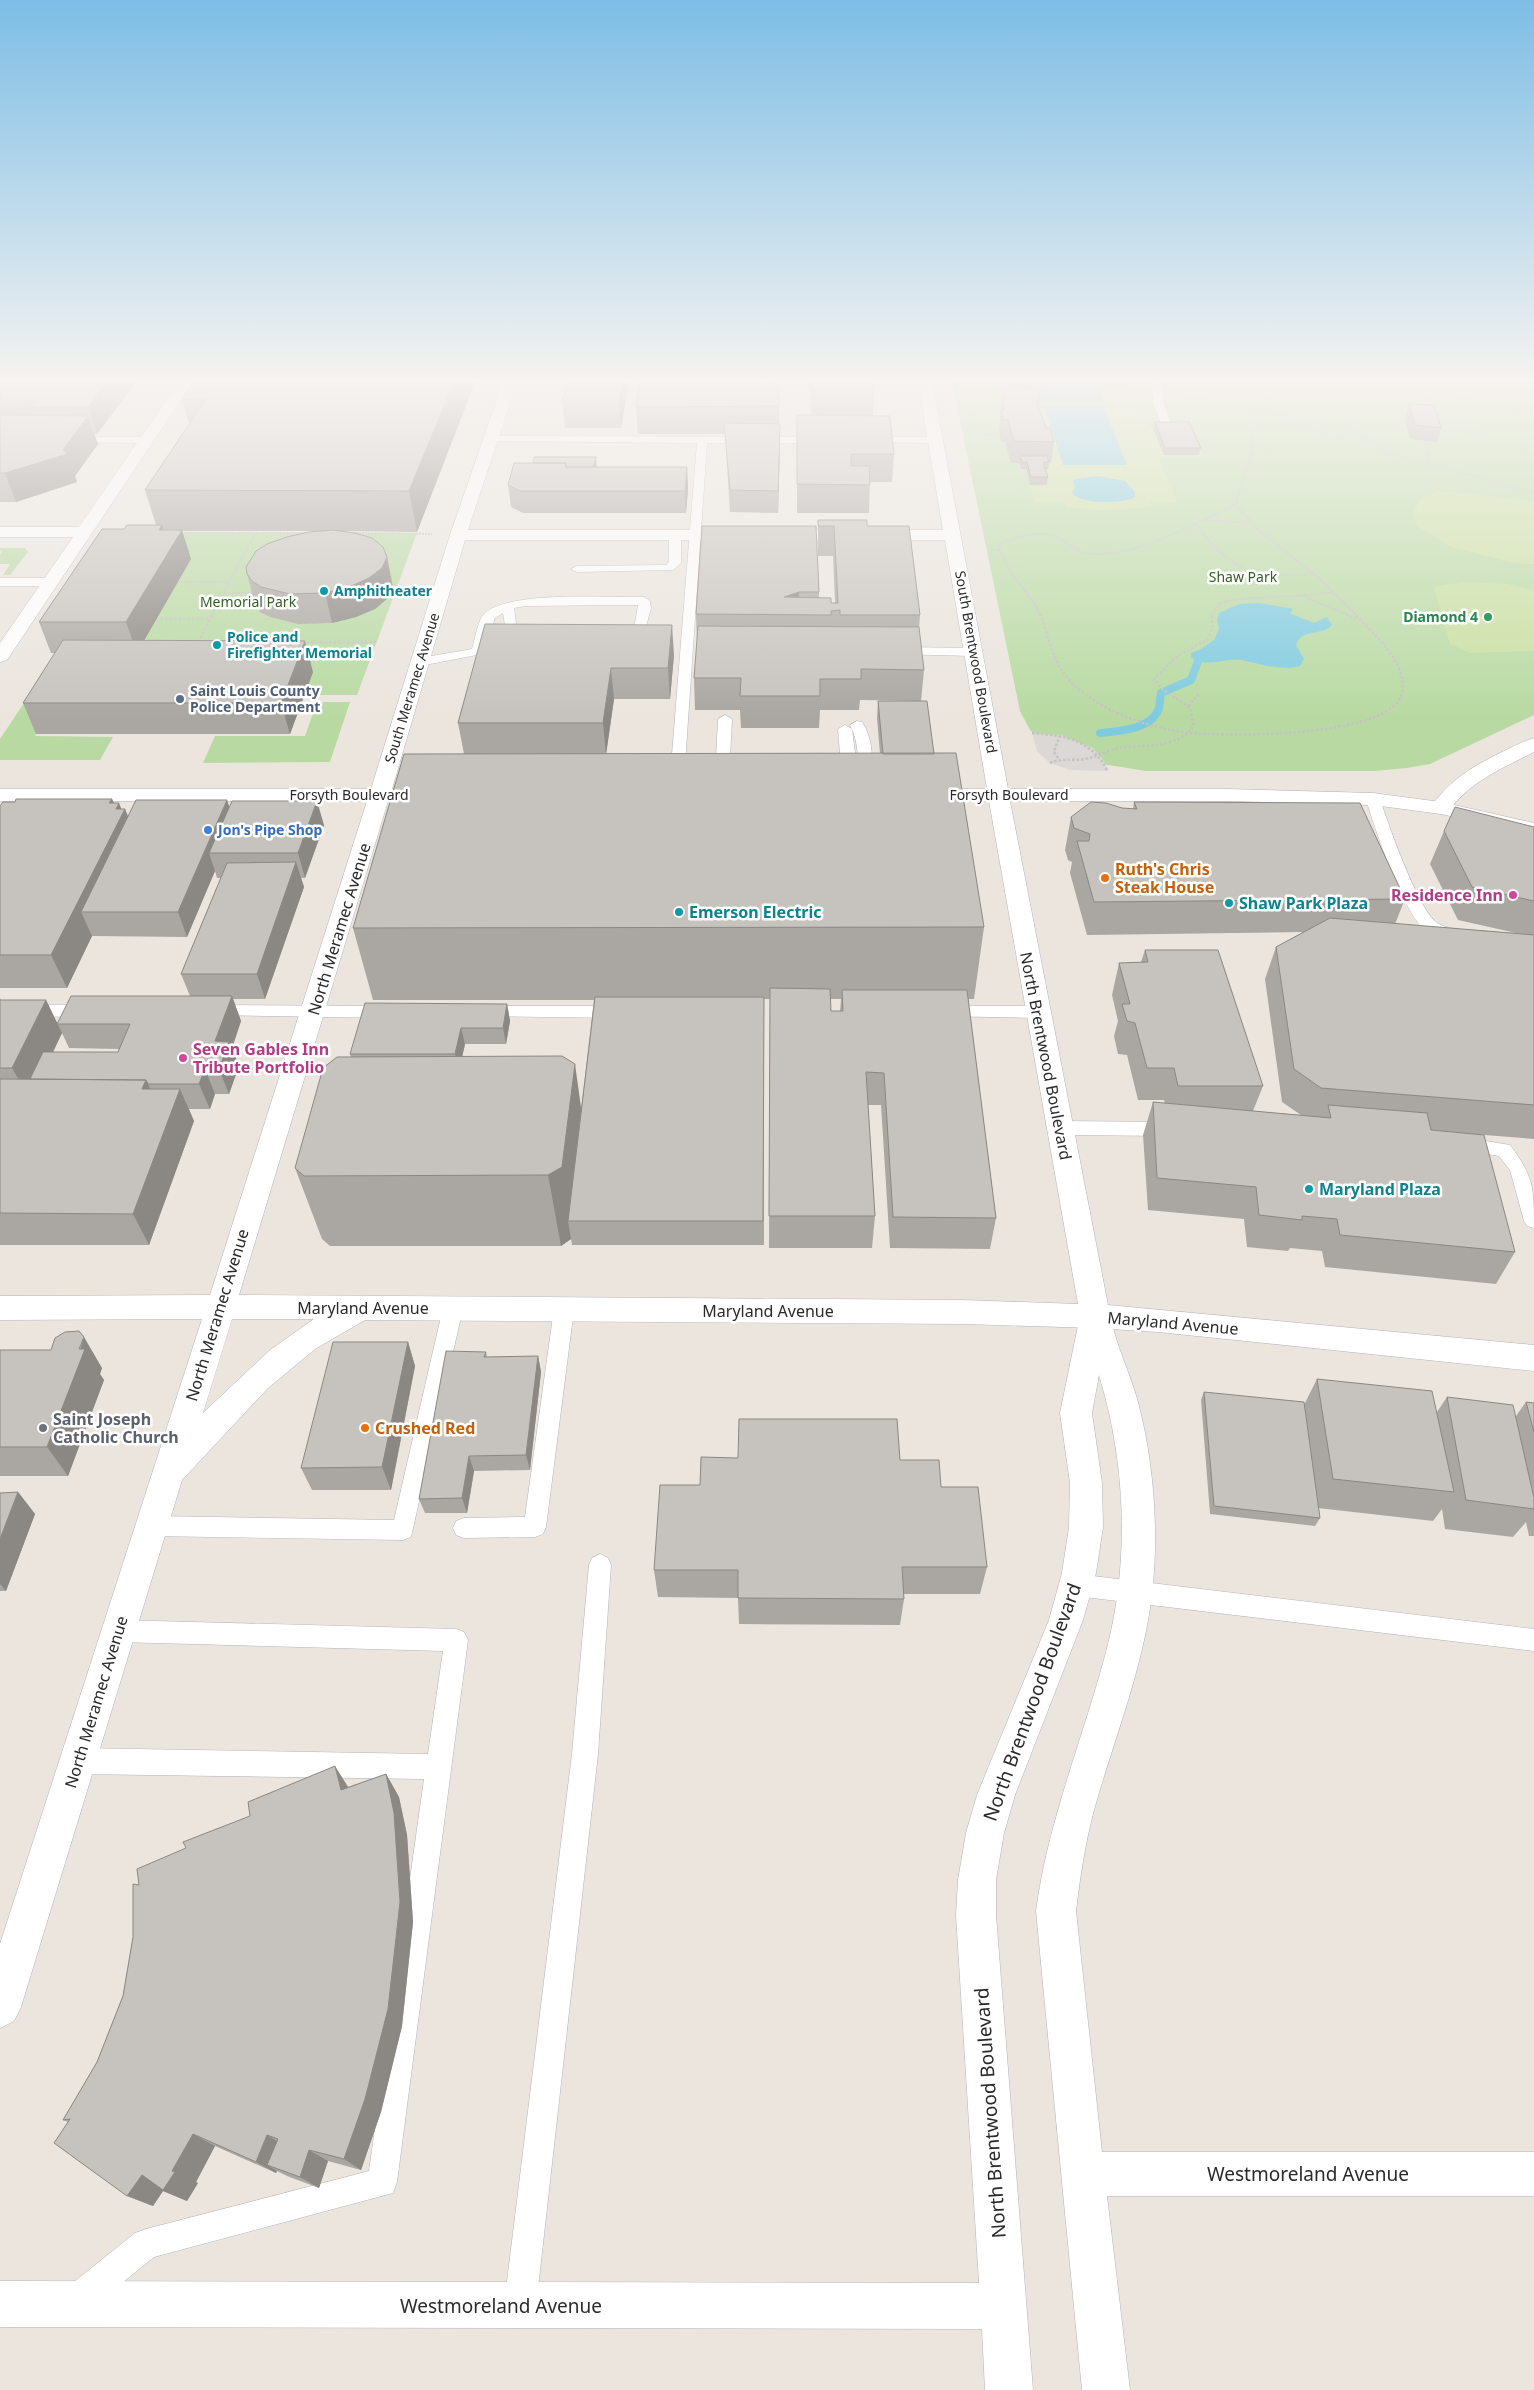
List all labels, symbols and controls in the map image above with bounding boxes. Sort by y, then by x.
park label: Shaw Park [1209,567,1278,586]
street label: South Brentwood Boulevard [951,569,1002,755]
place label: Amphitheater [334,581,433,600]
marker: Amphitheater [318,585,330,597]
park label: Memorial Park [200,592,297,611]
place label: Diamond 4 [1403,607,1478,626]
street label: South Meramec Avenue [380,610,444,766]
marker: Diamond 4 [1482,611,1494,623]
place label: Police and Firefighter Memorial [227,627,372,662]
marker: Police and Firefighter Memorial [211,639,223,651]
place label: Saint Louis County Police Department [190,681,320,716]
marker: Saint Louis County Police Department [174,693,186,705]
street label: Forsyth Boulevard [289,785,409,804]
street label: Forsyth Boulevard [949,785,1069,804]
place label: Jon's Pipe Shop [216,820,323,839]
marker: Jon's Pipe Shop [202,824,214,836]
street label: North Meramec Avenue [302,840,376,1018]
place label: Ruth's Chris Steak House [1115,858,1214,898]
marker: Ruth's Chris Steak House [1099,872,1111,884]
place label: Residence Inn [1391,884,1503,906]
marker: Residence Inn [1507,889,1519,901]
place label: Shaw Park Plaza [1239,892,1368,914]
marker: Shaw Park Plaza [1223,897,1235,909]
place label: Emerson Electric [689,901,822,923]
marker: Emerson Electric [673,906,685,918]
street label: North Brentwood Boulevard [1015,950,1077,1162]
place label: Seven Gables Inn Tribute Portfolio [193,1038,329,1078]
marker: Seven Gables Inn Tribute Portfolio [177,1052,189,1064]
place label: Maryland Plaza [1319,1178,1441,1200]
marker: Maryland Plaza [1303,1183,1315,1195]
street label: North Meramec Avenue [180,1226,254,1404]
street label: Maryland Avenue [297,1297,429,1319]
street label: Maryland Avenue [702,1300,834,1322]
street label: Maryland Avenue [1107,1306,1239,1340]
place label: Saint Joseph Catholic Church [53,1408,179,1448]
place label: Crushed Red [375,1417,475,1439]
marker: Saint Joseph Catholic Church [37,1422,49,1434]
marker: Crushed Red [359,1422,371,1434]
street label: North Brentwood Boulevard [977,1579,1087,1825]
street label: North Meramec Avenue [59,1613,133,1791]
street label: North Brentwood Boulevard [968,1987,1012,2239]
street label: Westmoreland Avenue [1207,2161,1409,2187]
street label: Westmoreland Avenue [400,2293,602,2319]

